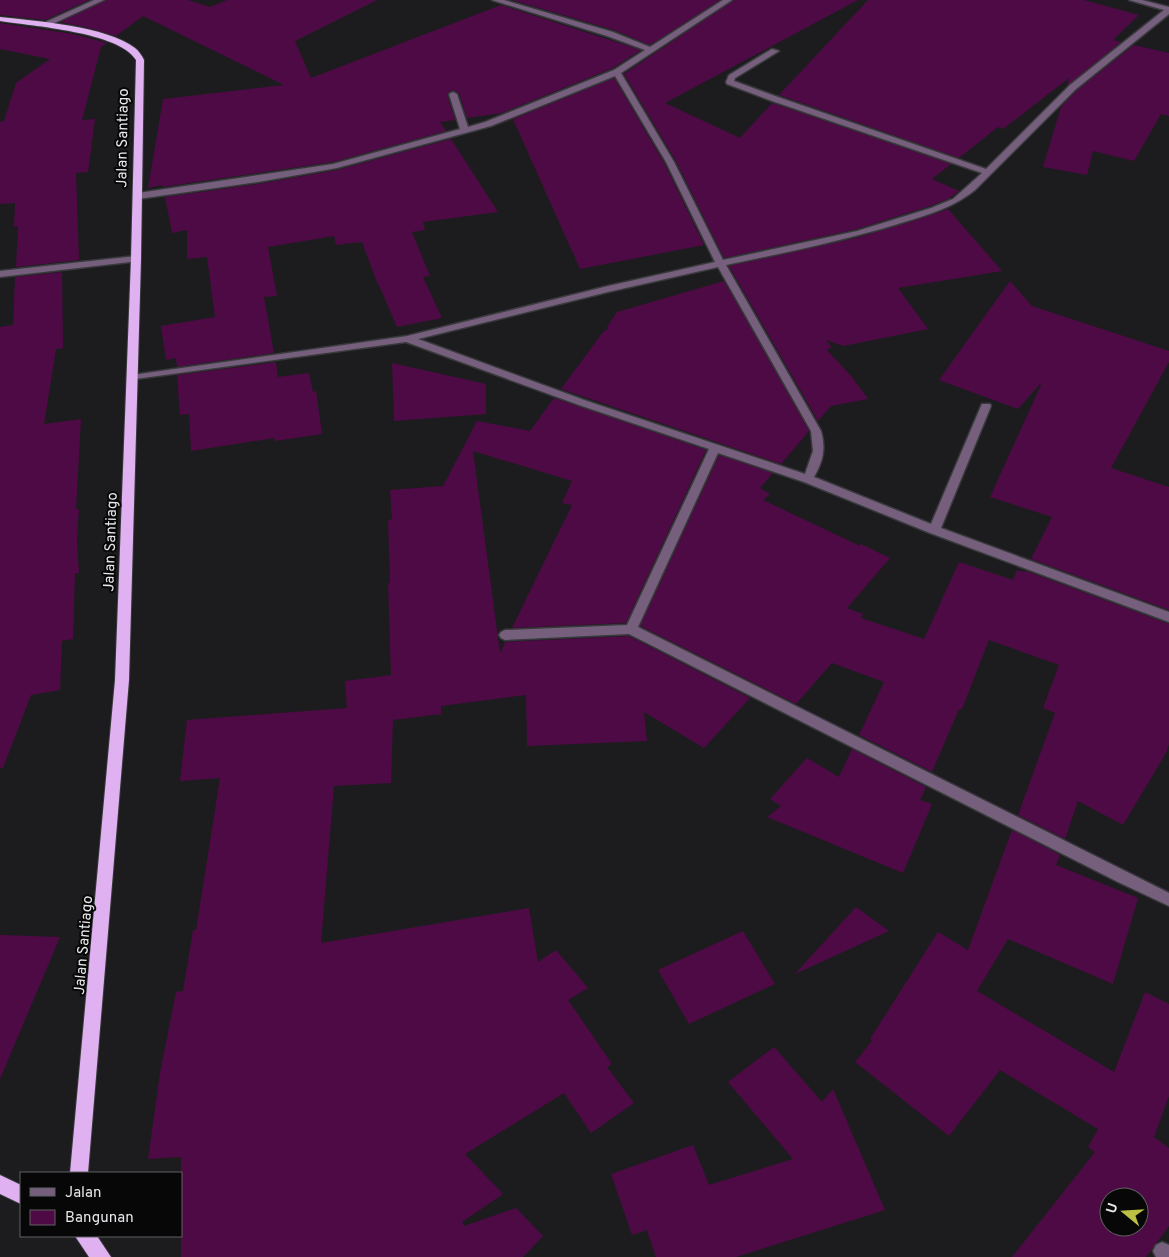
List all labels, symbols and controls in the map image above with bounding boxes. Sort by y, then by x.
street label: Jalan Santiago [113,88,134,188]
street label: Jalan Santiago [100,492,123,592]
street label: Jalan Santiago [71,895,98,995]
legend [20,1172,182,1237]
text: Jalan [65,1184,102,1203]
north arrow [1099,1187,1149,1237]
text: U [1103,1201,1123,1216]
text: Bangunan [65,1209,134,1228]

